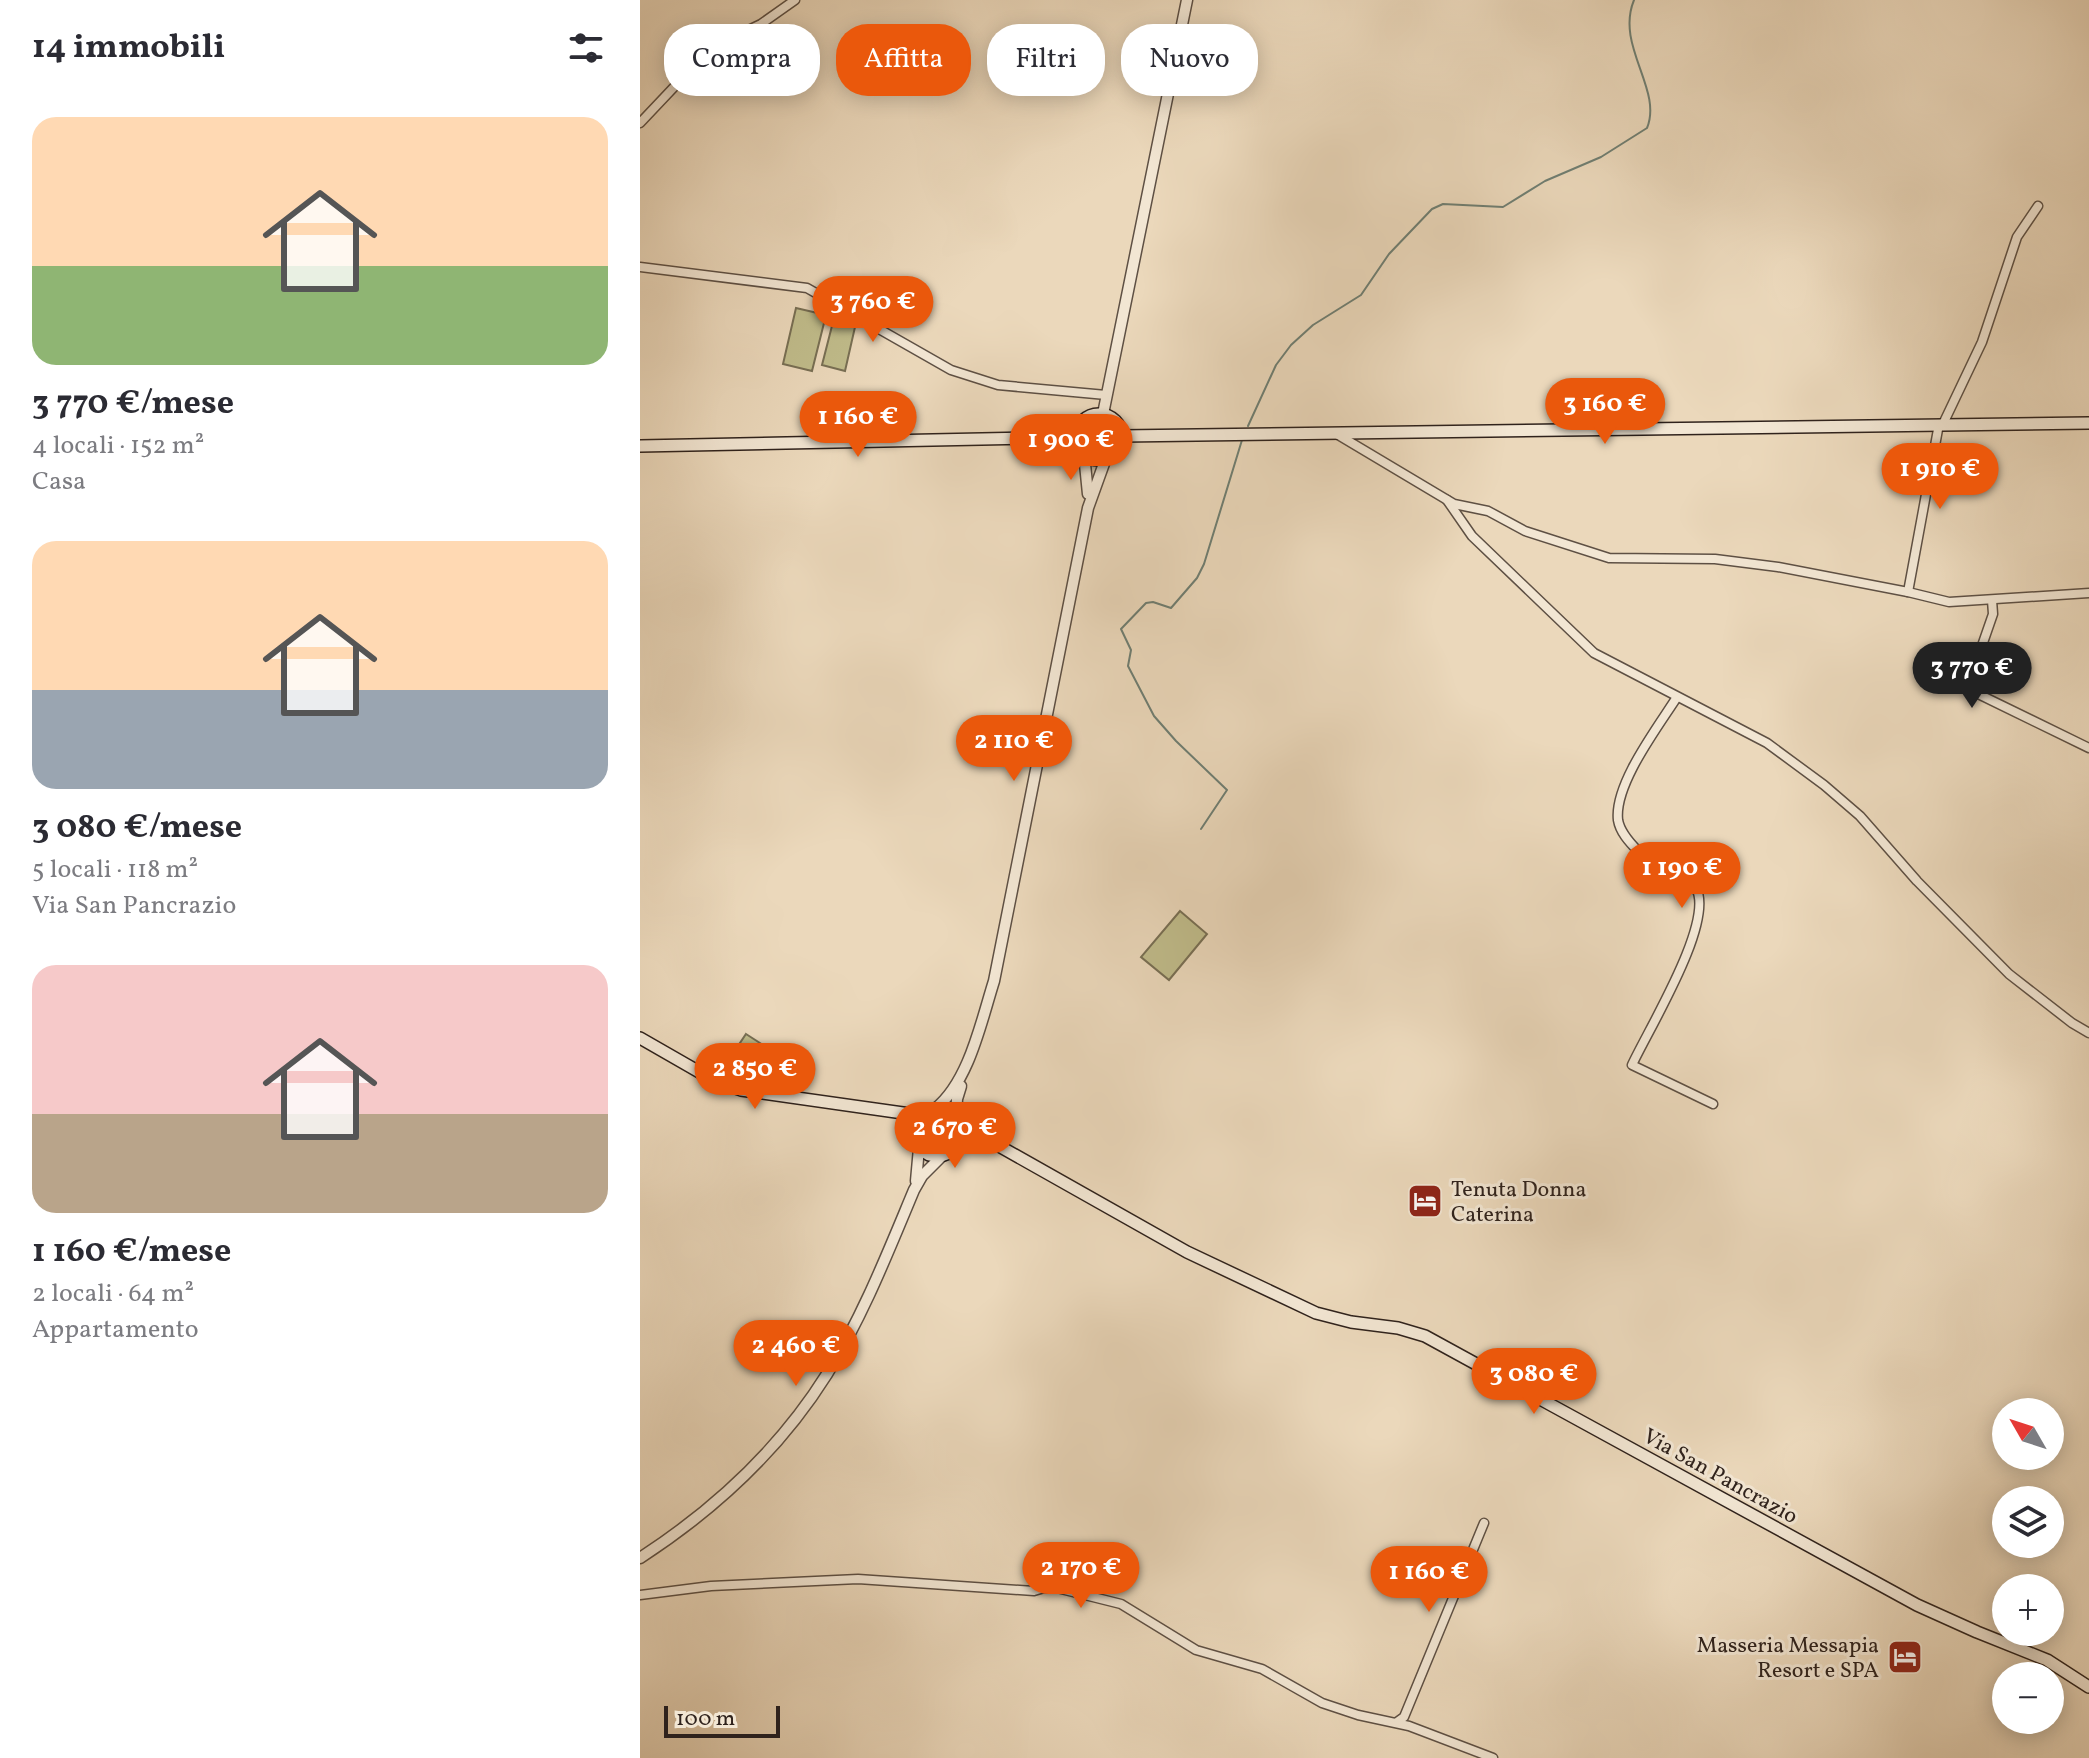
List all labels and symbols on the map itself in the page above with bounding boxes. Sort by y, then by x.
pin: 3 760 € [799,276,947,344]
pin: 3 160 € [1531,378,1679,446]
pin: 1 160 € [784,391,932,459]
pin: 1 900 € [997,414,1145,482]
pin: 1 910 € [1866,443,2014,511]
pin: 3 770 € [1898,642,2046,710]
pin: 2 110 € [940,715,1088,783]
pin: 1 190 € [1608,842,1756,910]
pin: 2 850 € [681,1043,829,1111]
pin: 2 670 € [881,1102,1029,1170]
place label: Tenuta Donna Caterina [1451,1175,1586,1231]
hotel icon: Tenuta Donna Caterina [1406,1182,1444,1220]
pin: 2 460 € [722,1320,870,1388]
pin: 3 080 € [1460,1348,1608,1416]
north arrow [1992,1398,2064,1470]
street label: Via San Pancrazio [1637,1422,1803,1533]
pin: 2 170 € [1007,1542,1155,1610]
pin: 1 160 € [1355,1546,1503,1614]
place label: Masseria Messapia Resort e SPA [1697,1631,1879,1687]
hotel icon: Masseria Messapia Resort e SPA [1886,1638,1924,1676]
scale bar [664,1702,780,1738]

